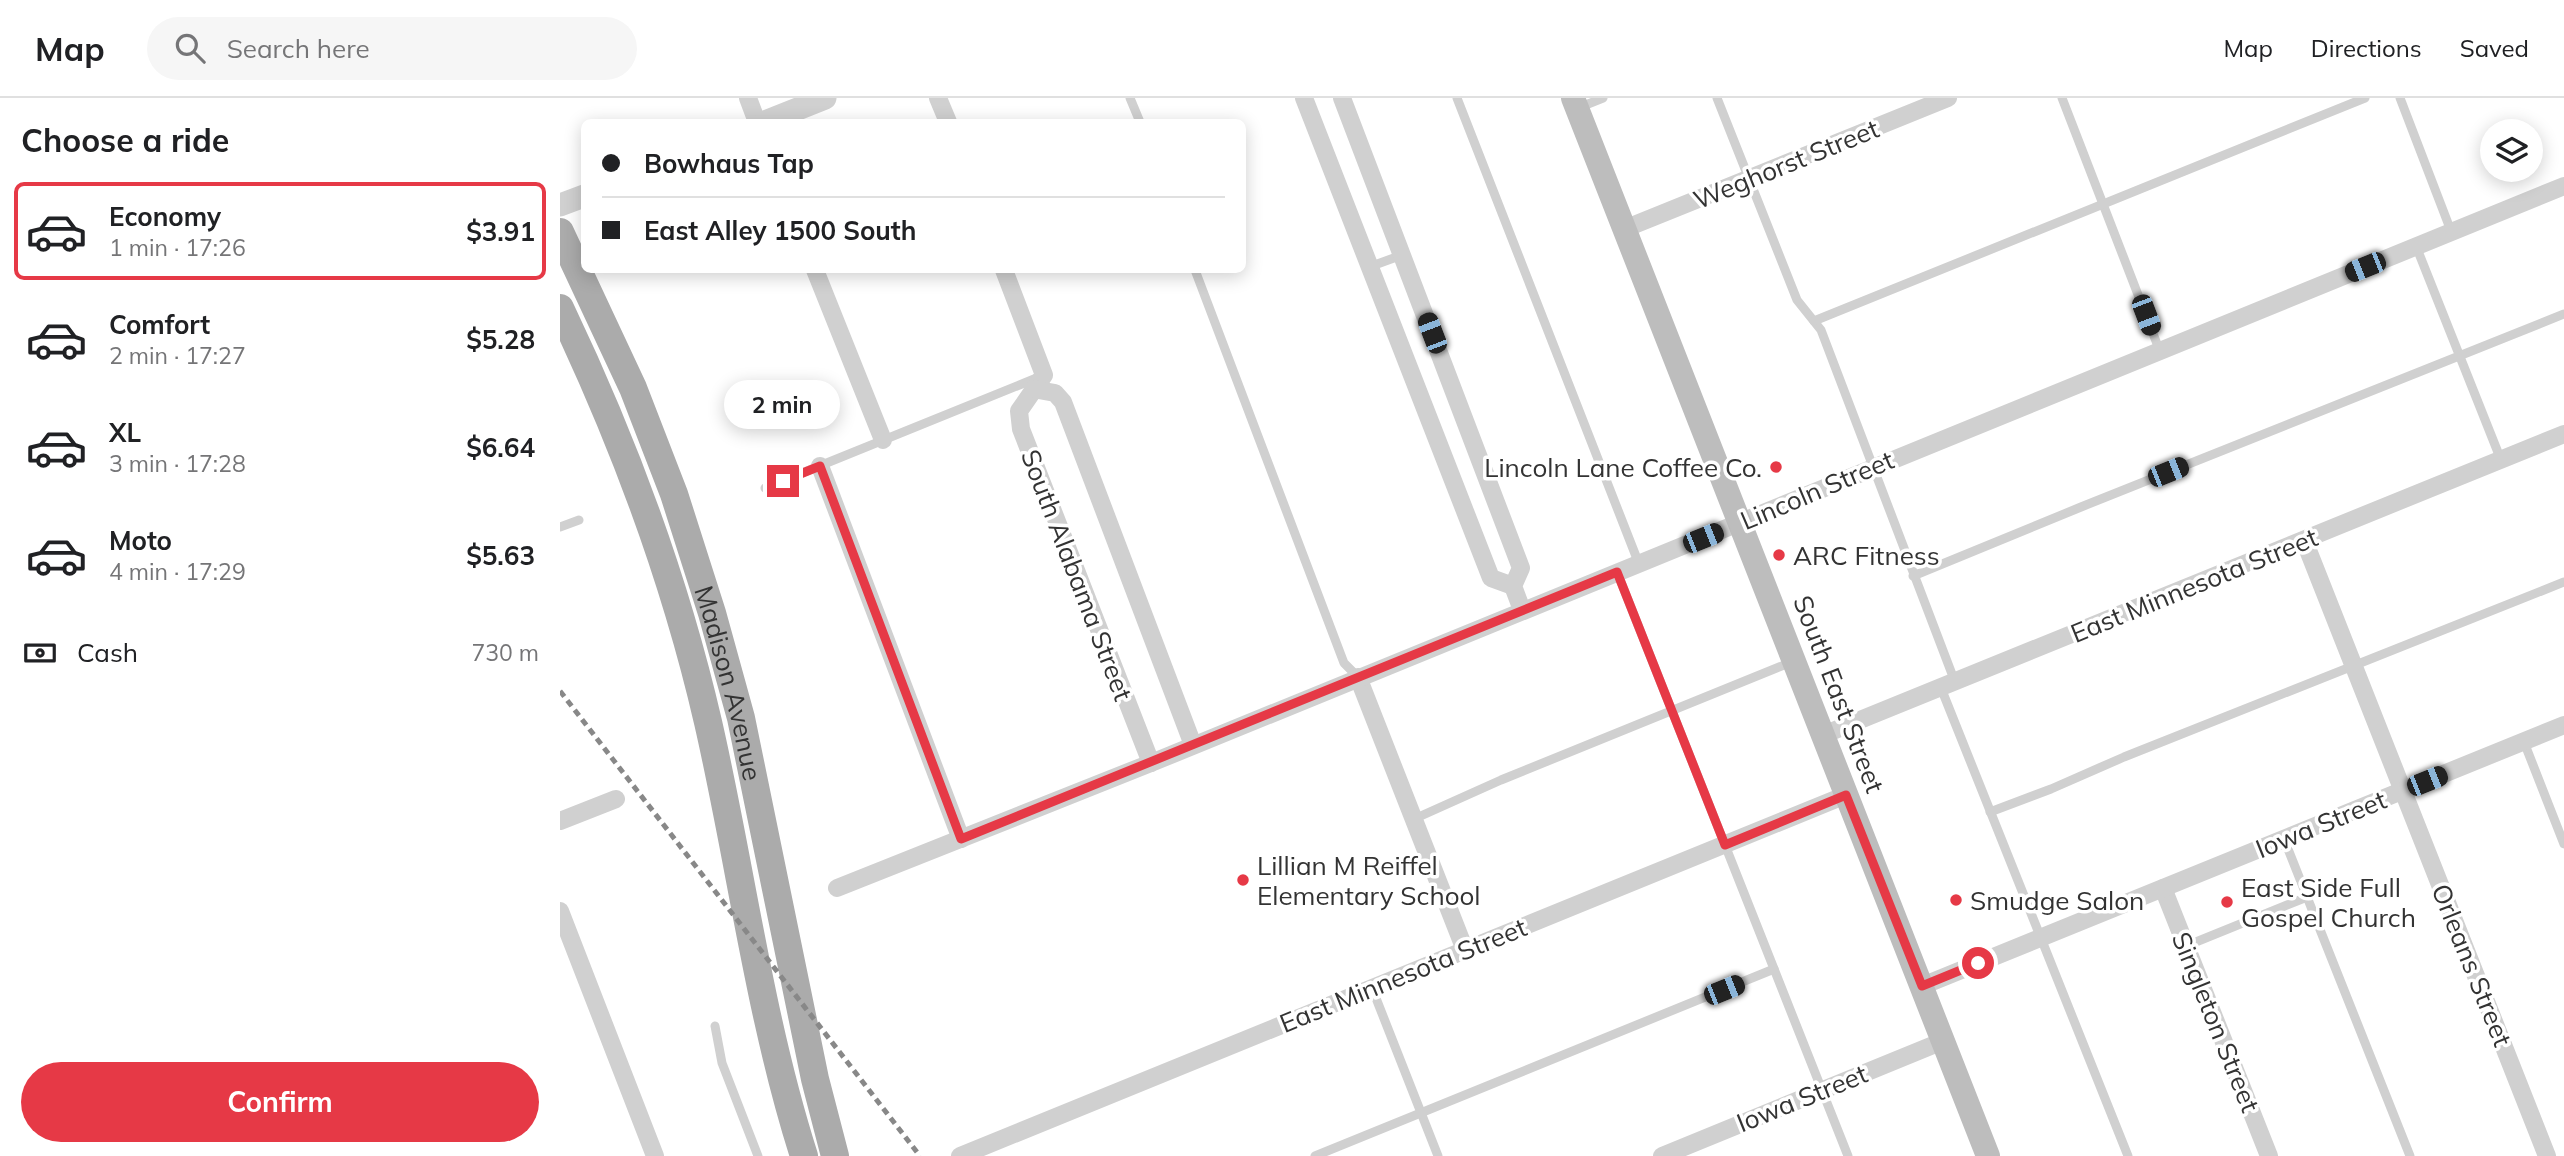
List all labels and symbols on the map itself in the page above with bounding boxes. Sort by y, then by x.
street label: Weghorst Street [1688,112,1884,216]
car [2342,249,2389,285]
car [2129,292,2164,338]
car [1415,310,1450,356]
callout: 2 min [725,380,841,428]
street label: Lincoln Street [1735,443,1899,537]
street label: South Alabama Street [1014,445,1140,705]
place label: Lincoln Lane Coffee Co. [1484,451,1762,484]
car [2145,454,2192,490]
marker: Lincoln Lane Coffee Co. [1768,459,1784,475]
route end [767,465,799,497]
car [1680,520,1727,556]
street label: East Minnesota Street [2066,520,2322,650]
place label: ARC Fitness [1793,539,1940,572]
marker: ARC Fitness [1771,547,1787,563]
street label: Madison Avenue [688,581,770,783]
street label: South East Street [1786,591,1892,797]
car [2404,763,2451,799]
street label: Iowa Street [2251,783,2391,865]
place label: Lillian M Reiffel Elementary School [1257,849,1481,912]
place label: East Side Full Gospel Church [2241,871,2416,934]
marker: Lillian M Reiffel Elementary School [1235,872,1251,888]
street label: Orleans Street [2424,879,2520,1051]
place label: Smudge Salon [1970,884,2144,917]
marker: Smudge Salon [1948,892,1964,908]
marker: East Side Full Gospel Church [2219,894,2235,910]
street label: East Minnesota Street [1275,910,1531,1040]
street label: Singleton Street [2165,927,2267,1117]
route start [1962,947,1994,979]
car [1701,972,1748,1008]
street label: Iowa Street [1732,1057,1872,1139]

